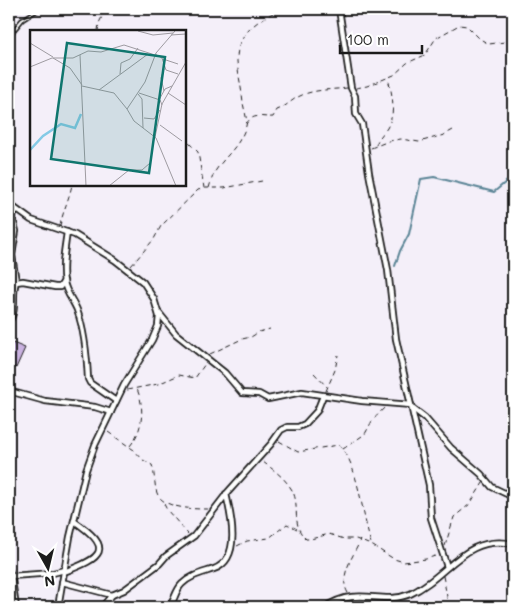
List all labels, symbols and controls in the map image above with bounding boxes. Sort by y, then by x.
scale bar [340,22,422,54]
text: 100 m [347,29,389,49]
inset map [30,30,186,186]
north arrow [22,544,72,594]
text: N [43,571,56,592]

